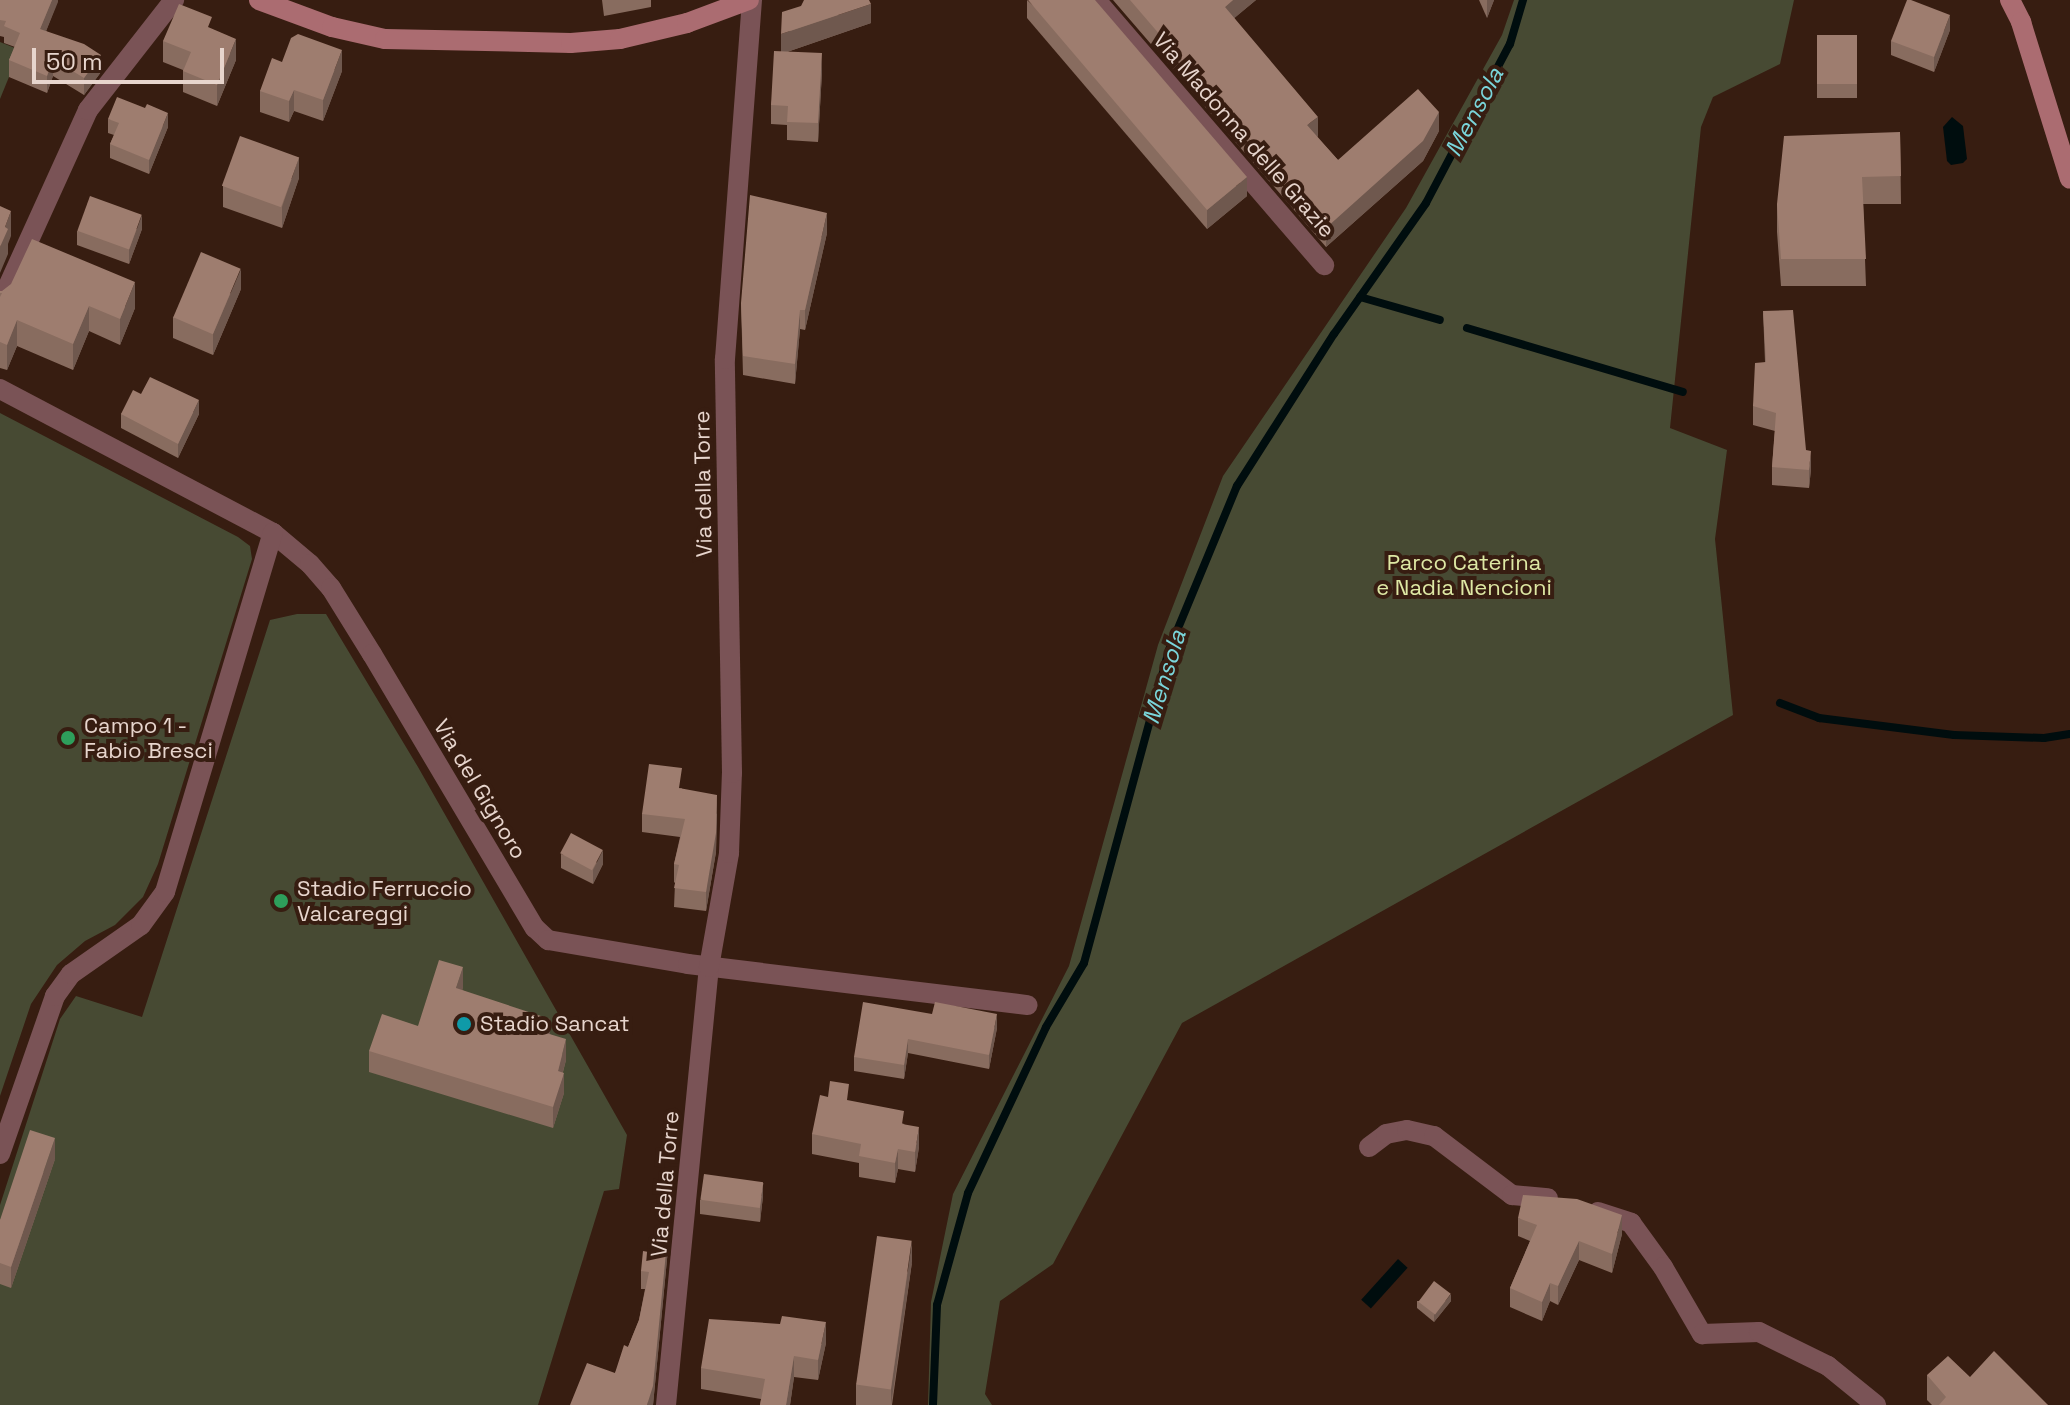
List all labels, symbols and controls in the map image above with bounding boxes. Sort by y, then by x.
street label: Via Madonna delle Grazie [1148,27,1340,243]
scale bar [36,32,228,82]
text: 50 m [46,46,103,77]
water label: Mensola [1439,62,1509,162]
street label: Via della Torre [689,410,717,558]
park label: Parco Caterina e Nadia Nencioni [1376,549,1552,600]
water label: Mensola [1136,626,1192,728]
place label: Campo 1 - Fabio Bresci [84,712,213,764]
street label: Via del Gignoro [428,714,532,864]
marker: Campo 1 - Fabio Bresci [59,729,77,747]
place label: Stadio Ferruccio Valcareggi [297,875,472,926]
marker: Stadio Ferruccio Valcareggi [272,892,290,910]
place label: Stadio Sancat [480,1011,630,1037]
marker: Stadio Sancat [455,1015,473,1033]
street label: Via della Torre [645,1110,685,1258]

